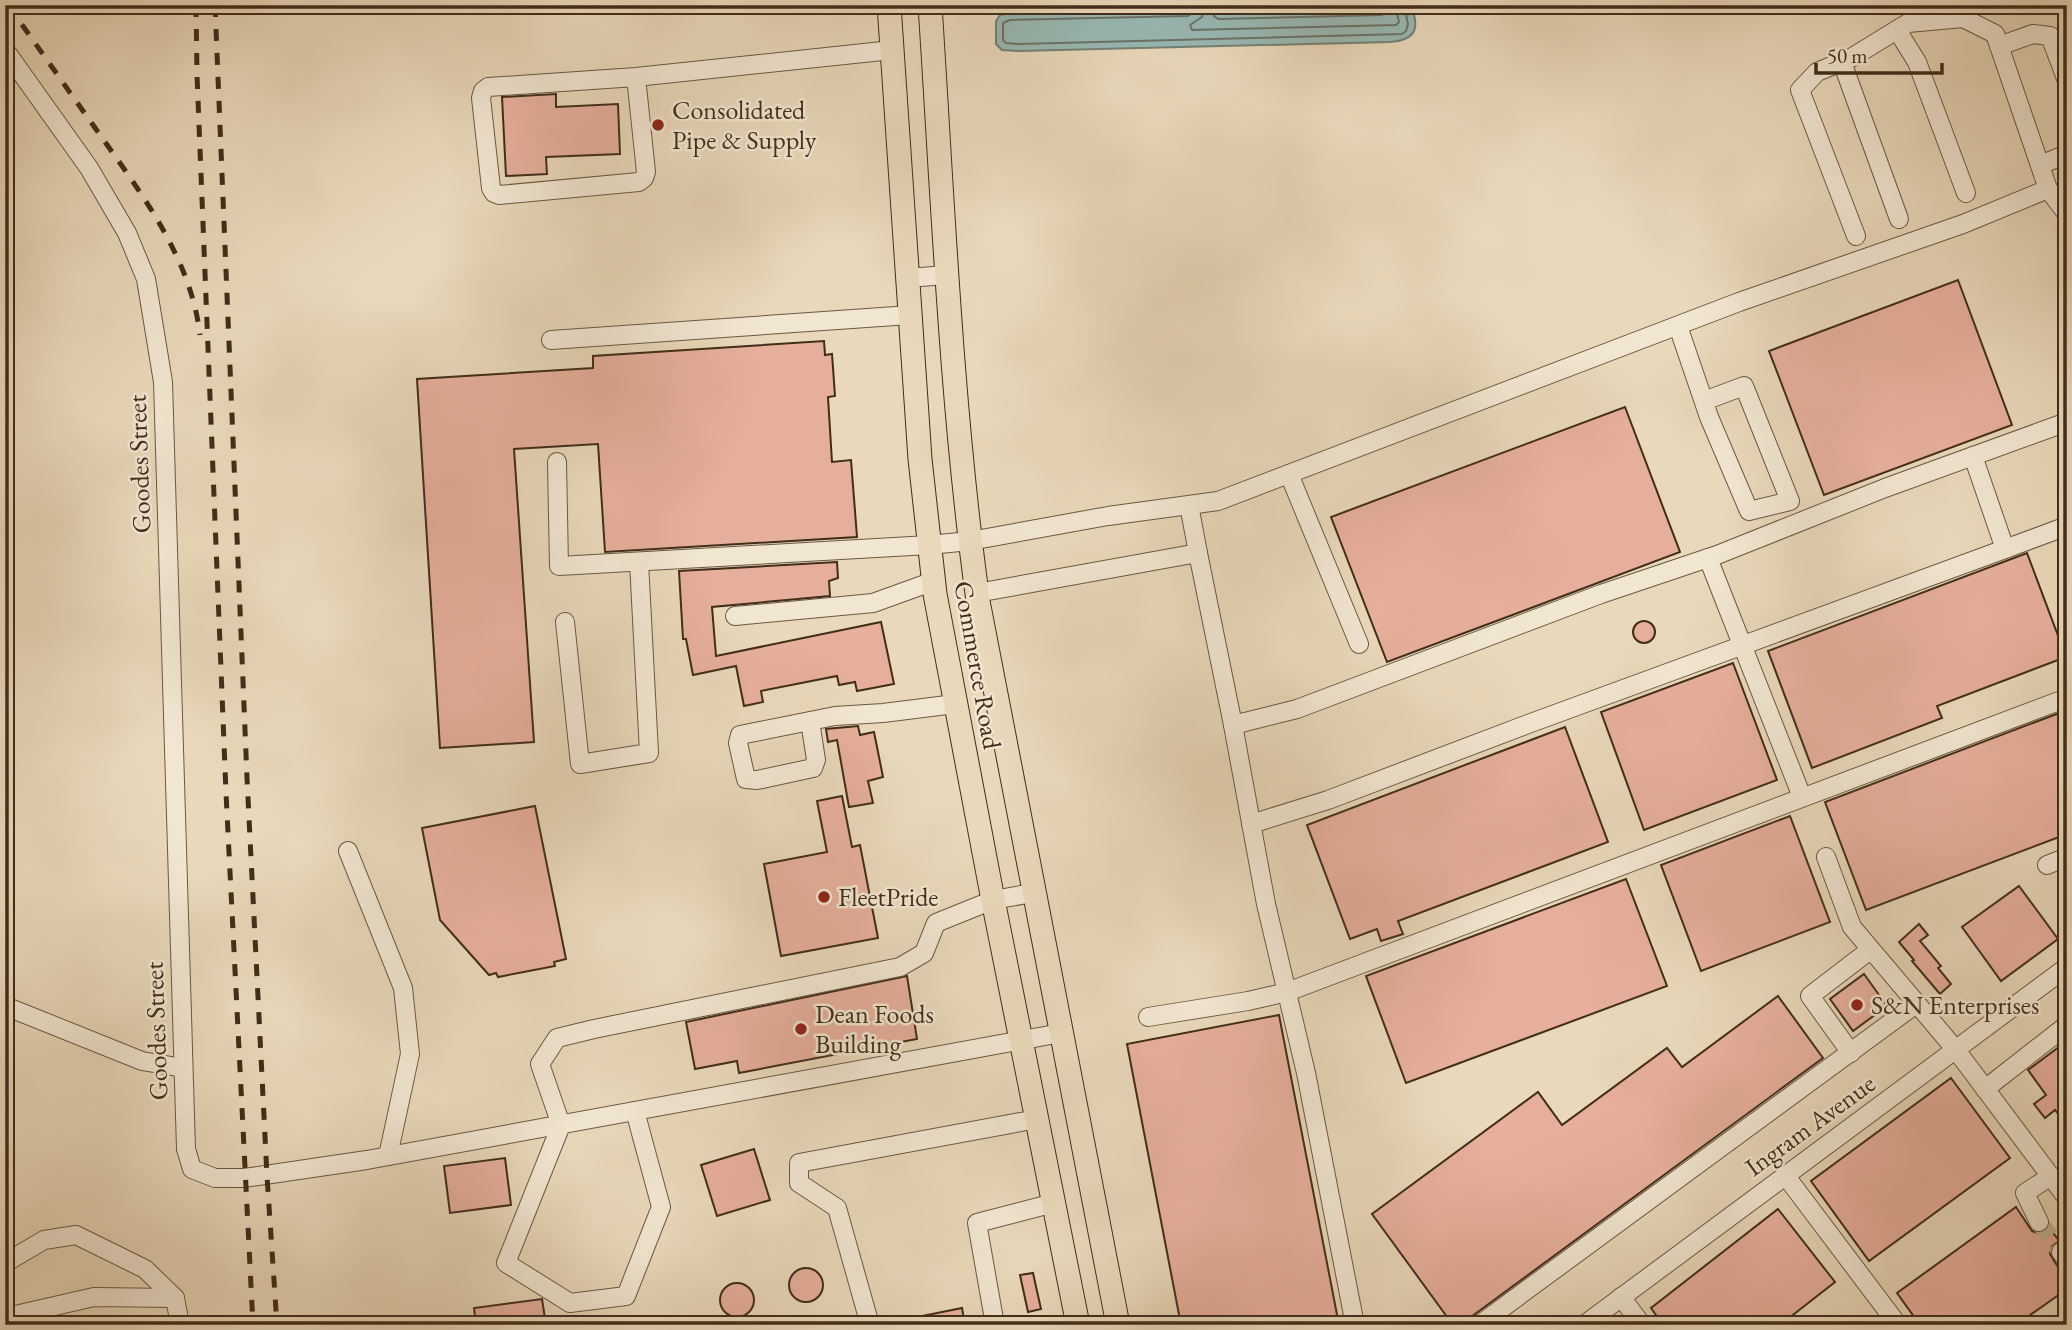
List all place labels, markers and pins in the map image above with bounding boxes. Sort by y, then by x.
place label: Consolidated Pipe & Supply [672,93,817,157]
marker: Consolidated Pipe & Supply [650,117,666,133]
place label: FleetPride [838,880,938,914]
marker: FleetPride [816,889,832,905]
place label: S&N Enterprises [1871,988,2039,1022]
place label: Dean Foods Building [815,997,934,1061]
marker: S&N Enterprises [1849,997,1865,1013]
marker: Dean Foods Building [793,1021,809,1037]

